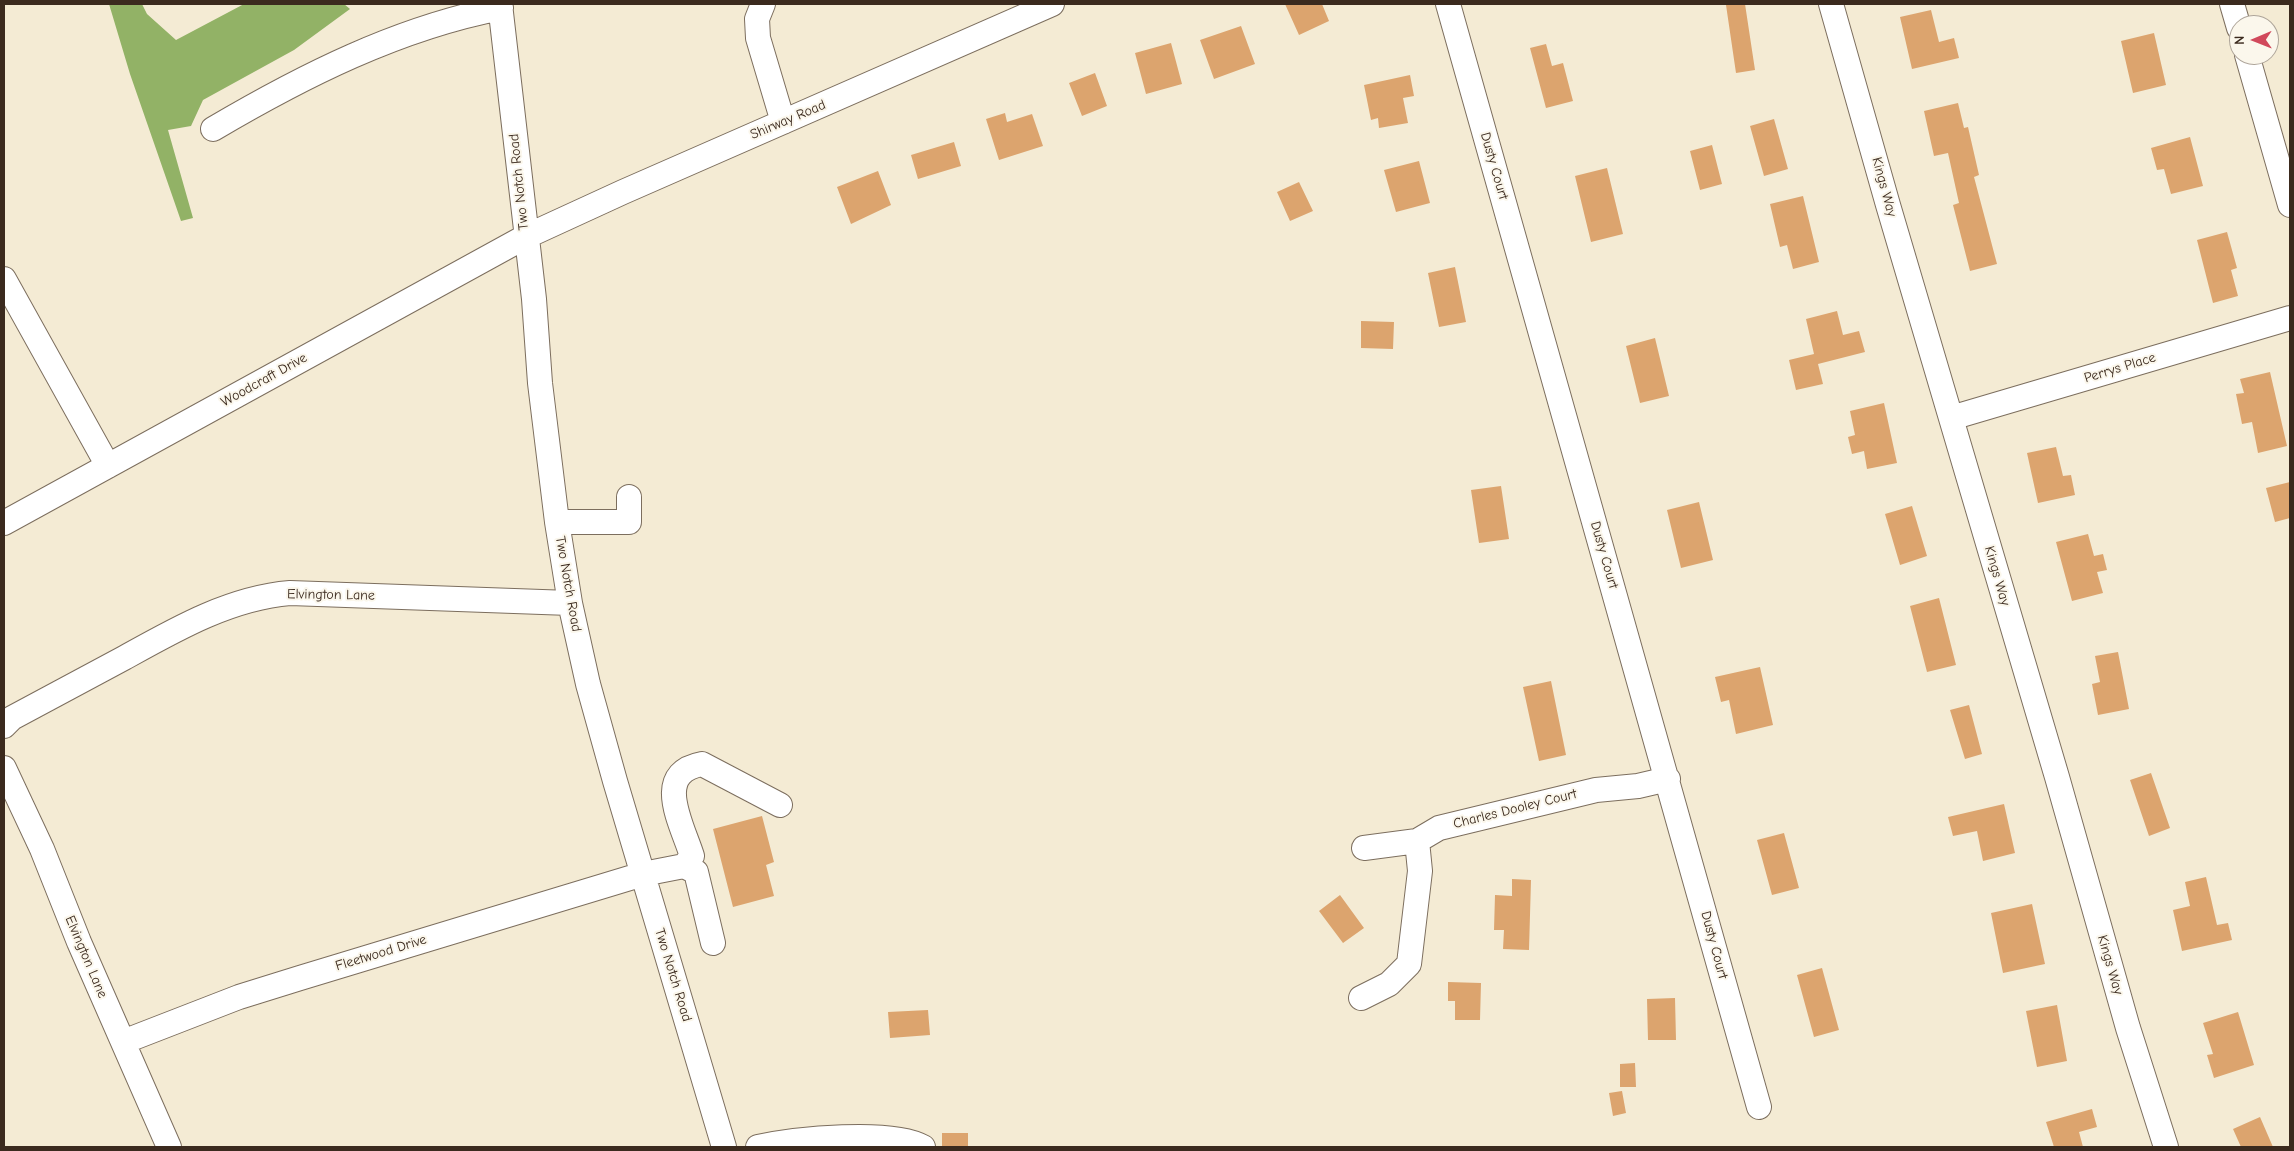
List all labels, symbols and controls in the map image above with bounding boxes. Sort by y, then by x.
north arrow [2229,15,2279,65]
text: N [2231,36,2248,45]
street label: Shirway Road [748,97,828,143]
street label: Dusty Court [1476,130,1512,202]
street label: Two Notch Road [506,133,532,231]
street label: Kings Way [1868,155,1900,219]
street label: Woodcraft Drive [218,349,310,411]
street label: Perrys Place [2082,349,2158,387]
street label: Dusty Court [1586,519,1622,591]
street label: Two Notch Road [551,535,585,633]
street label: Kings Way [1980,544,2014,608]
street label: Elvington Lane [287,586,375,604]
street label: Charles Dooley Court [1451,786,1579,832]
street label: Dusty Court [1697,909,1731,981]
street label: Elvington Lane [61,913,111,1001]
street label: Two Notch Road [651,926,695,1024]
street label: Fleetwood Drive [333,931,429,975]
street label: Kings Way [2093,933,2127,997]

